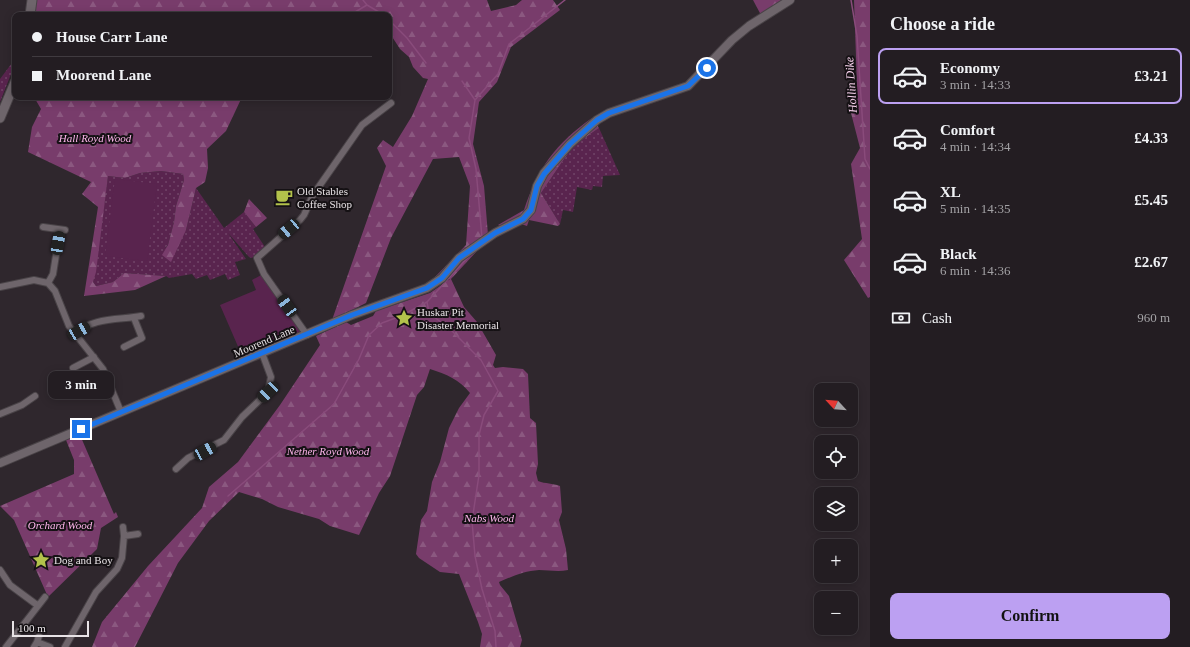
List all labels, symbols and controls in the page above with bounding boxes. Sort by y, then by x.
text: Choose a ride [890,14,995,34]
text: House Carr Lane [56,29,167,45]
water label: Hollin Dike [842,56,860,115]
icon: car [892,58,928,94]
route start [698,59,716,77]
text: Economy [940,60,1000,76]
text: Moorend Lane [56,67,151,83]
text: £3.21 [1134,68,1168,84]
text: 3 min · 14:33 [940,77,1010,92]
icon: car [892,120,928,156]
text: Comfort [940,122,995,138]
text: £4.33 [1134,130,1168,146]
park label: Hall Royd Wood [58,132,132,144]
text: 4 min · 14:34 [940,139,1010,154]
icon: car [892,182,928,218]
text: XL [940,184,961,200]
place label: Old Stables Coffee Shop [297,185,353,210]
cafe icon: Old Stables Coffee Shop [274,187,294,207]
text: £5.45 [1134,192,1168,208]
text: 5 min · 14:35 [940,201,1010,216]
car [276,217,302,241]
car [50,230,66,256]
icon: car [892,244,928,280]
text: Black [940,246,977,262]
text: £2.67 [1134,254,1168,270]
text: 6 min · 14:36 [940,263,1010,278]
car [275,293,299,319]
place label: Huskar Pit Disaster Memorial [417,306,499,331]
icon: cash [890,307,912,329]
place icon: Huskar Pit Disaster Memorial [394,308,414,328]
text: Cash [922,310,952,326]
text: 960 m [1137,310,1170,325]
car [66,320,92,342]
street label: Moorend Lane [232,323,296,359]
callout: 3 min [48,371,114,399]
text: 3 min [65,377,97,392]
car [255,379,281,405]
north arrow [814,383,858,427]
map controls [814,383,858,635]
route end [72,420,90,438]
button: locate [814,435,858,479]
car [192,440,218,462]
park label: Nether Royd Wood [286,445,370,457]
button: layers [814,487,858,531]
park label: Nabs Wood [463,512,515,524]
park label: Orchard Wood [28,519,93,531]
button: + [814,539,858,583]
place icon: Dog and Boy [31,550,51,570]
place label: Dog and Boy [54,554,113,566]
button: − [814,591,858,635]
button: Confirm [890,593,1170,639]
scale bar [12,619,89,638]
text: 100 m [18,622,46,634]

